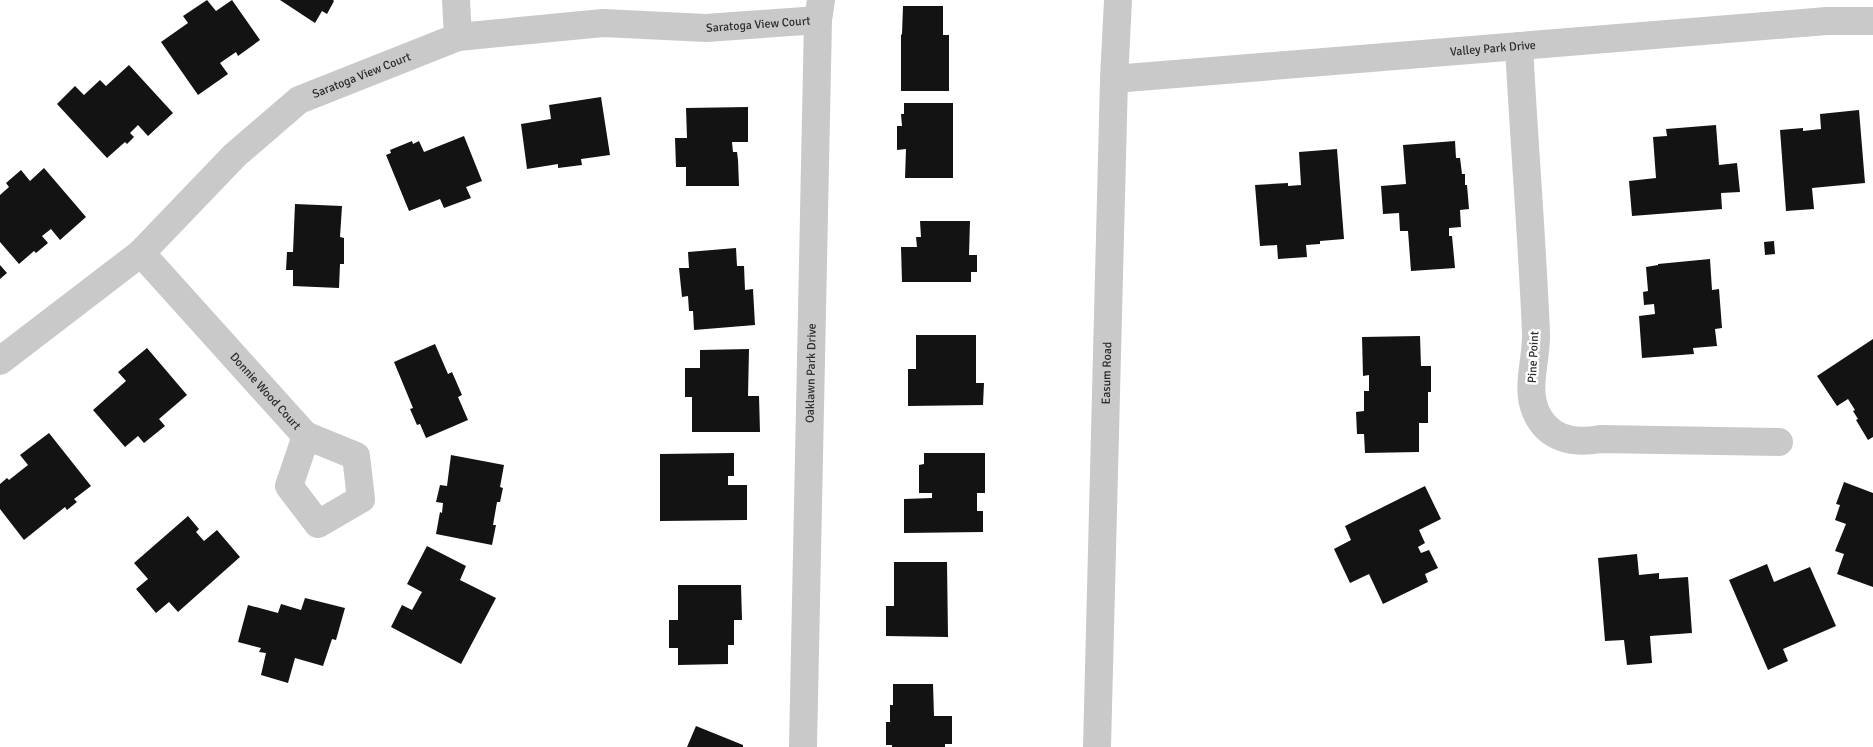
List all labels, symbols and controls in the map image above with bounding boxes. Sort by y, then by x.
street label: Saratoga View Court [706,14,811,36]
street label: Valley Park Drive [1449,38,1536,60]
street label: Saratoga View Court [310,49,413,102]
street label: Oaklawn Park Drive [803,323,820,423]
street label: Pine Point [1525,331,1542,383]
street label: Easum Road [1099,342,1115,405]
street label: Donnie Wood Court [226,350,304,433]

